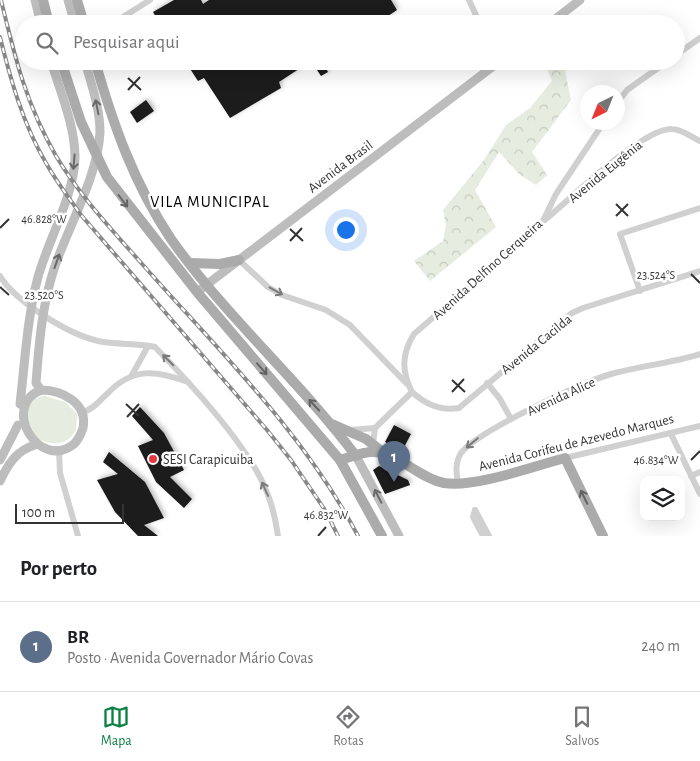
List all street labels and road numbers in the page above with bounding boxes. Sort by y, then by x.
street label: Avenida Eugênia [566,137,646,206]
street label: Avenida Brasil [306,138,376,196]
street label: Avenida Delfino Cerqueira [430,216,546,323]
street label: Avenida Cacilda [499,312,575,377]
street label: Avenida Alice [525,375,598,419]
street label: Avenida Corifeu de Azevedo Marques [477,412,675,474]

